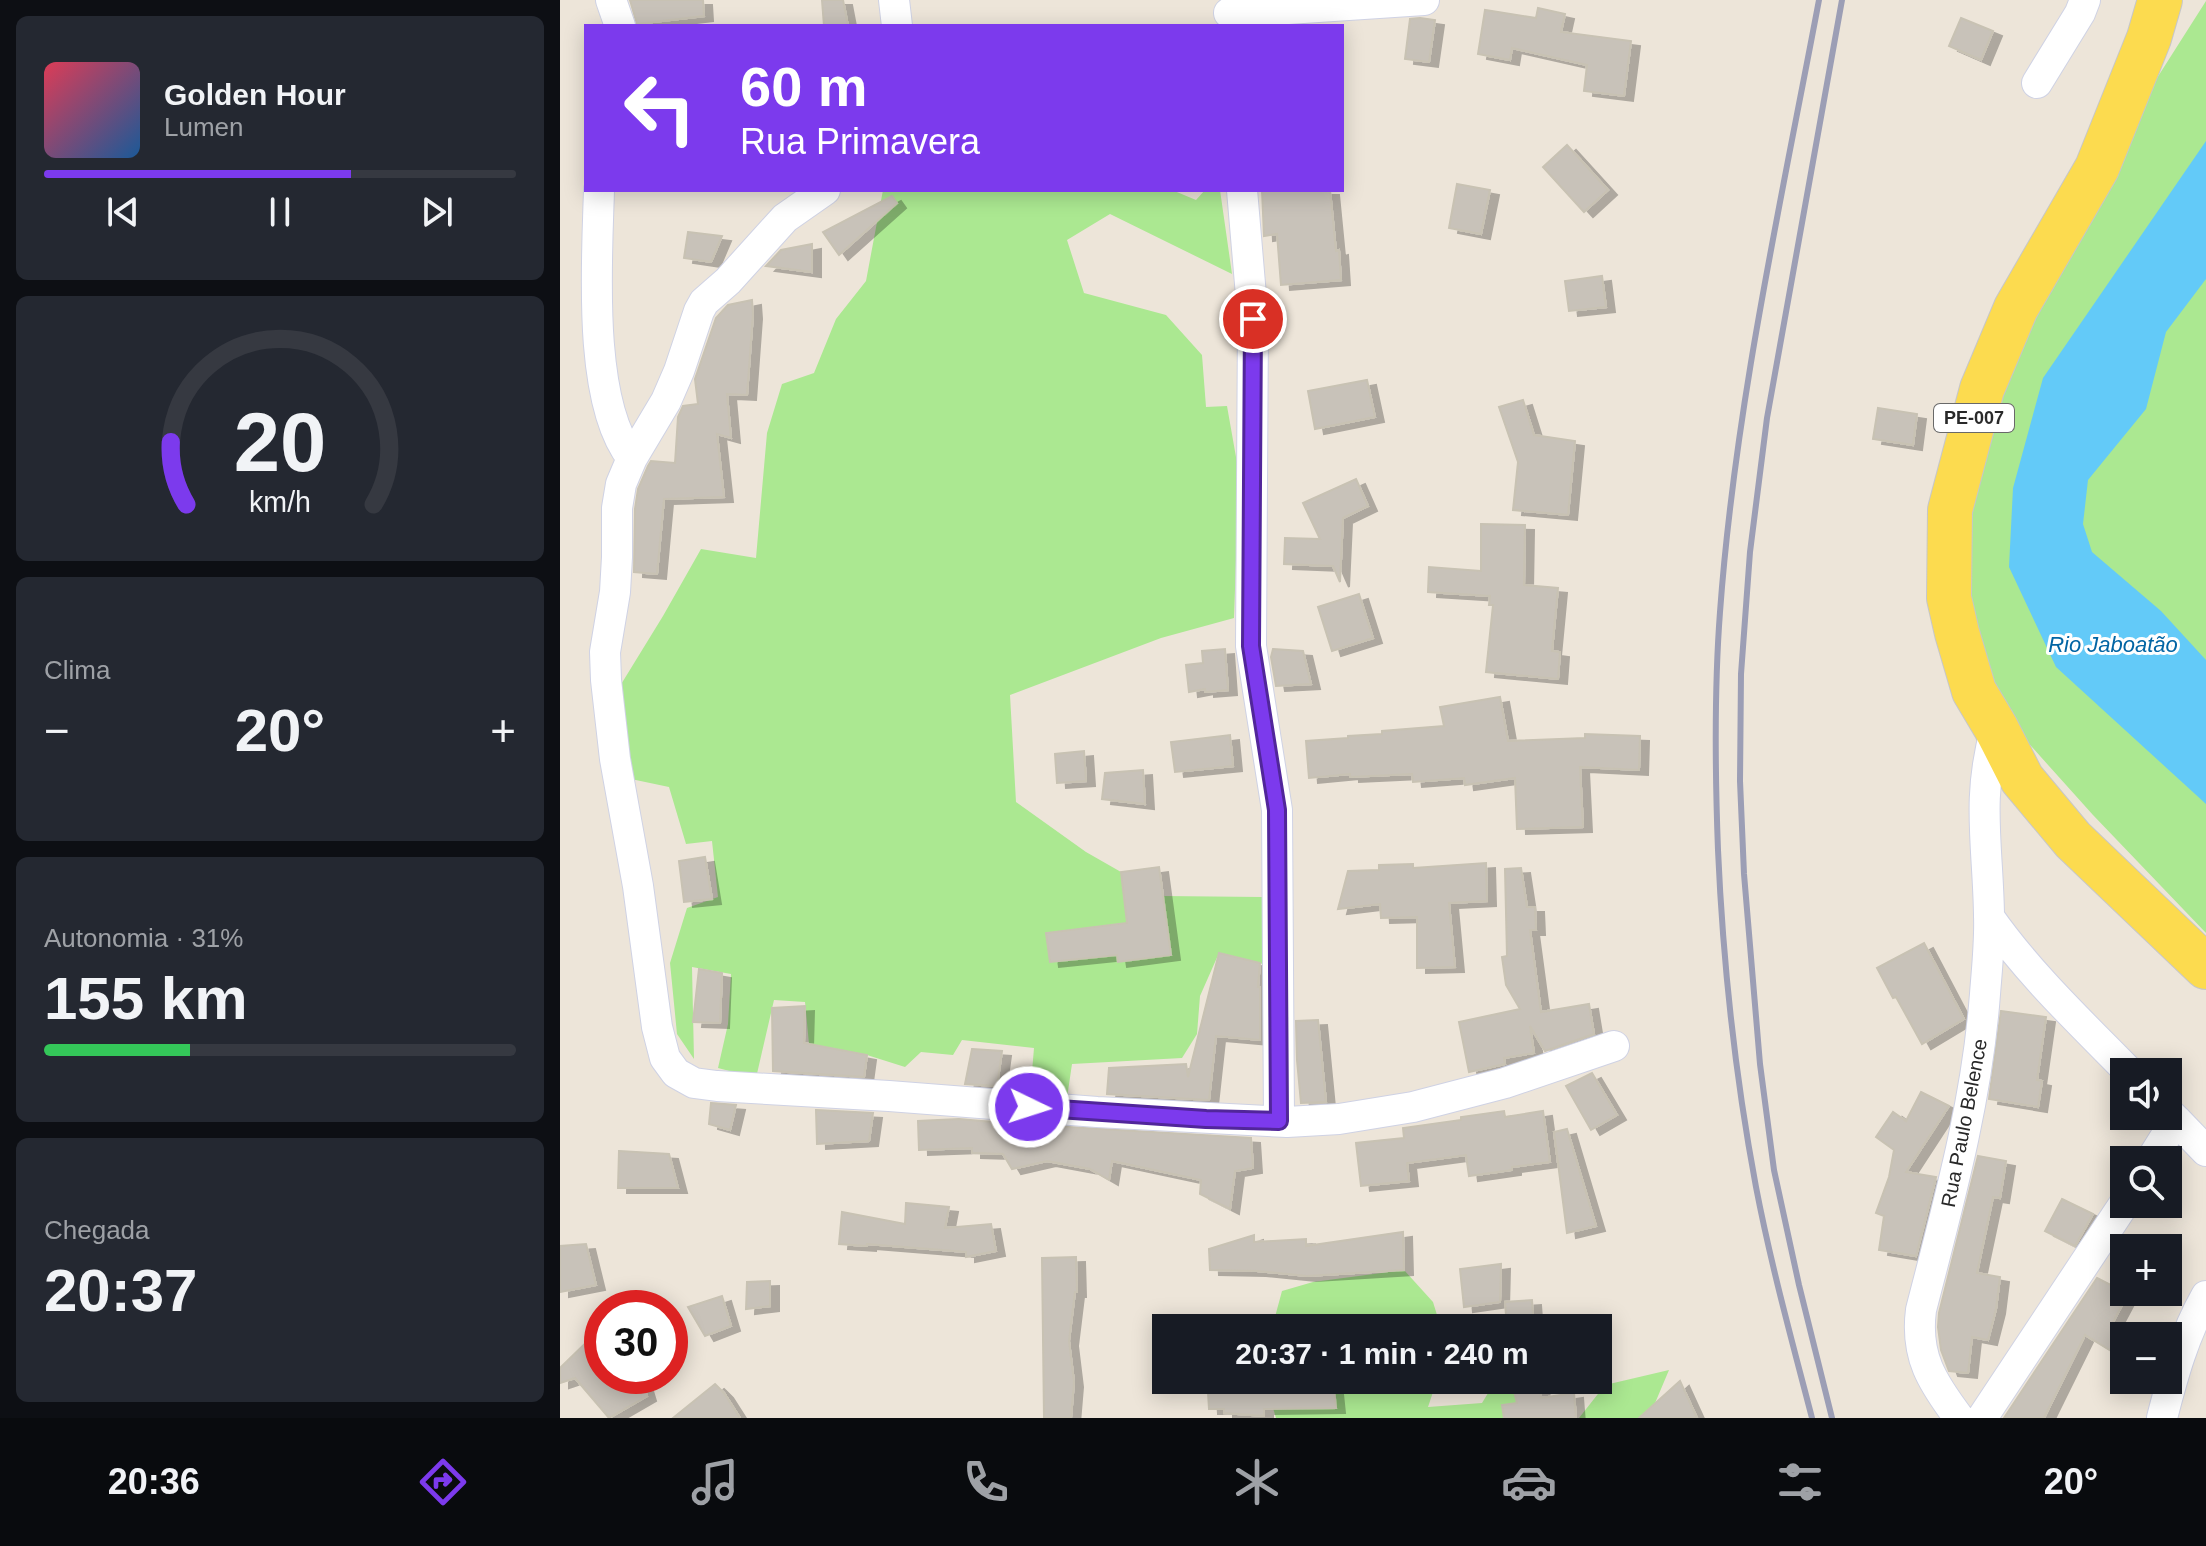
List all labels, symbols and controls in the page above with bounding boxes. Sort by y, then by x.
text: 60 m [740,55,868,118]
icon: left [608,56,712,160]
text: Golden Hour [164,78,346,111]
text: Lumen [164,112,244,142]
text: Rua Primavera [740,121,980,162]
icon: previous [101,190,145,234]
icon: pause [258,190,302,234]
icon: next [415,190,459,234]
pin [1219,285,1287,353]
icon: arrive [1231,297,1275,341]
text: 20 [234,395,326,488]
road number: PE-007 [1934,404,2014,432]
text: km/h [249,486,311,518]
water label: Rio Jaboatão [2048,632,2178,657]
text: Clima [44,655,110,685]
text: 20° [235,697,325,764]
text: − [44,706,70,755]
text: + [490,706,516,755]
text: Autonomia · 31% [44,923,243,953]
text: 155 km [44,965,248,1032]
street label: Rua Paulo Belence [1937,1037,1991,1209]
map controls [2110,1058,2182,1394]
button: sound [2110,1058,2182,1130]
position arrow [987,1065,1071,1149]
button: search [2110,1146,2182,1218]
text: Chegada [44,1215,150,1245]
button: + [2110,1234,2182,1306]
text: 20:37 [44,1257,197,1324]
speed limit sign: 30 [584,1290,688,1394]
button: − [2110,1322,2182,1394]
text: 20:37 · 1 min · 240 m [1235,1337,1529,1370]
icon: directions [415,1454,471,1510]
icon: music [687,1454,743,1510]
icon: phone [958,1454,1014,1510]
icon: climate [1229,1454,1285,1510]
icon: car [1501,1454,1557,1510]
icon: filters [1772,1454,1828,1510]
text: 20:36 [108,1461,200,1502]
text: 20° [2044,1461,2098,1502]

